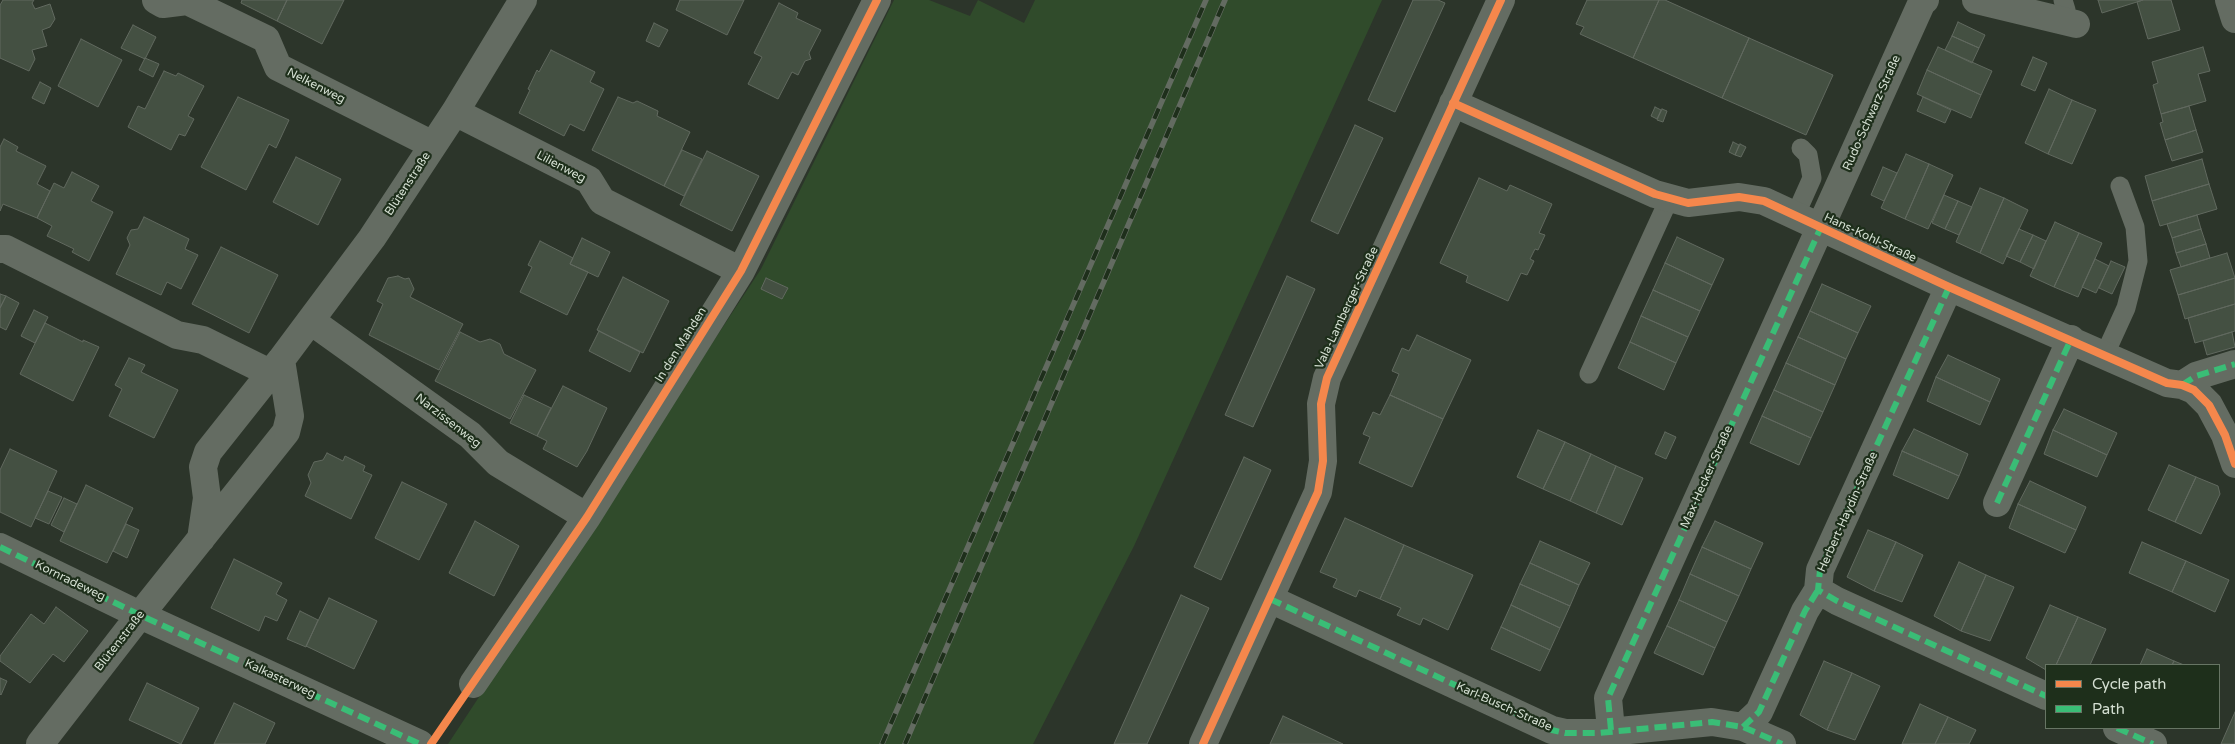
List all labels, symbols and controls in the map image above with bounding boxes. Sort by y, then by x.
street label: Rudo-Schwarz-Straße [1840,53,1904,173]
street label: Nelkenweg [284,65,348,107]
street label: Lilienweg [534,148,588,186]
street label: Blütenstraße [382,150,434,218]
street label: Hans-Kohl-Straße [1821,210,1919,266]
street label: Vala-Lamberger-Straße [1312,245,1382,371]
street label: In den Mahden [652,305,710,385]
street label: Narzissenweg [412,391,484,451]
street label: Max-Hecker-Straße [1678,423,1736,531]
street label: Herbert-Haydin-Straße [1815,449,1881,575]
street label: Kornradeweg [32,558,108,604]
street label: Blütenstraße [92,608,148,674]
street label: Kalkasterweg [242,656,318,702]
legend [2045,664,2220,729]
text: Cycle path [2092,675,2166,693]
street label: Karl-Busch-Straße [1454,679,1554,735]
text: Path [2092,700,2125,718]

